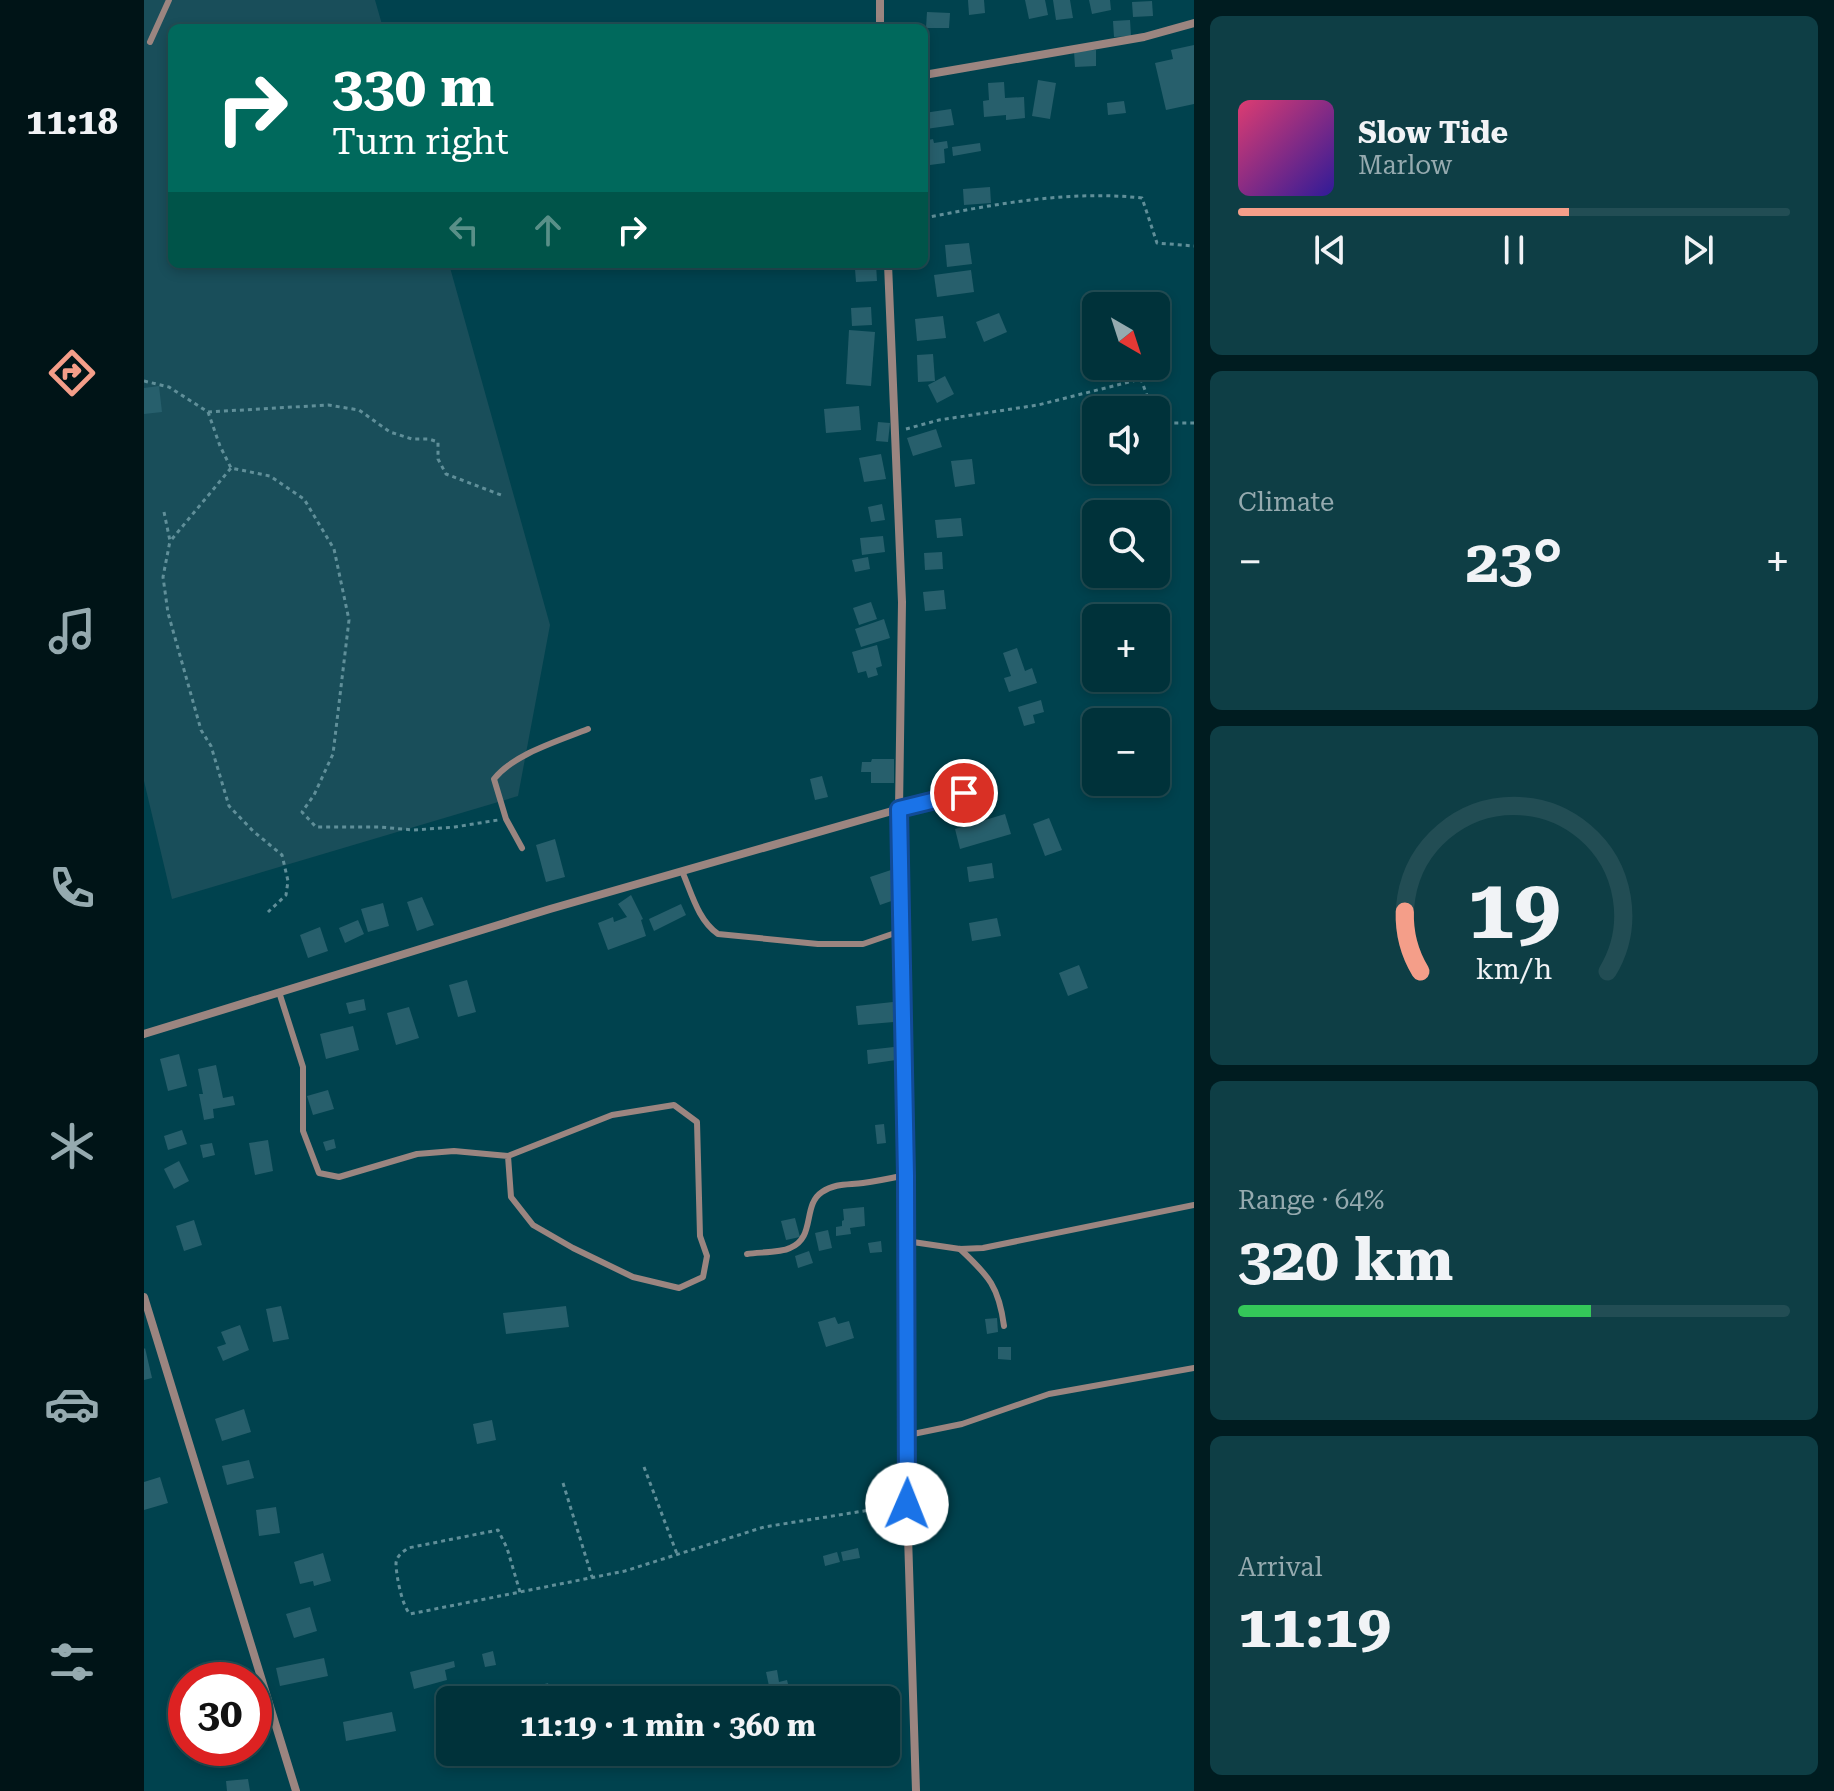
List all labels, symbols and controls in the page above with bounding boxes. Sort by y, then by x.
text: 330 m [332,54,494,120]
icon: right [200,56,304,160]
text: 11:18 [26,101,118,143]
text: Slow Tide [1358,115,1508,150]
text: Turn right [332,121,509,163]
text: Marlow [1358,150,1452,180]
icon: left [442,208,486,252]
icon: ahead [526,208,570,252]
icon: right [610,208,654,252]
icon: previous [1308,228,1352,272]
icon: pause [1492,228,1536,272]
icon: next [1676,228,1720,272]
north arrow [1082,292,1170,380]
map controls [1082,292,1170,796]
icon: directions [44,345,100,401]
button: sound [1082,396,1170,484]
text: Climate [1238,487,1334,517]
button: search [1082,500,1170,588]
text: 23° [1465,526,1563,597]
text: − [1238,536,1263,588]
text: + [1765,536,1790,588]
icon: music [44,603,100,659]
button: + [1082,604,1170,692]
button: − [1082,708,1170,796]
pin [930,759,998,827]
icon: arrive [942,771,986,815]
icon: phone [44,860,100,916]
text: 19 [1467,860,1561,957]
text: km/h [1476,952,1552,986]
icon: climate [44,1118,100,1174]
text: Range · 64% [1238,1185,1384,1215]
text: 320 km [1238,1224,1453,1295]
icon: car [44,1376,100,1432]
position arrow [865,1462,949,1546]
text: Arrival [1238,1552,1323,1582]
text: 11:19 [1238,1591,1391,1662]
icon: filters [44,1634,100,1690]
speed limit sign: 30 [168,1662,272,1766]
text: 11:19 · 1 min · 360 m [520,1708,816,1743]

